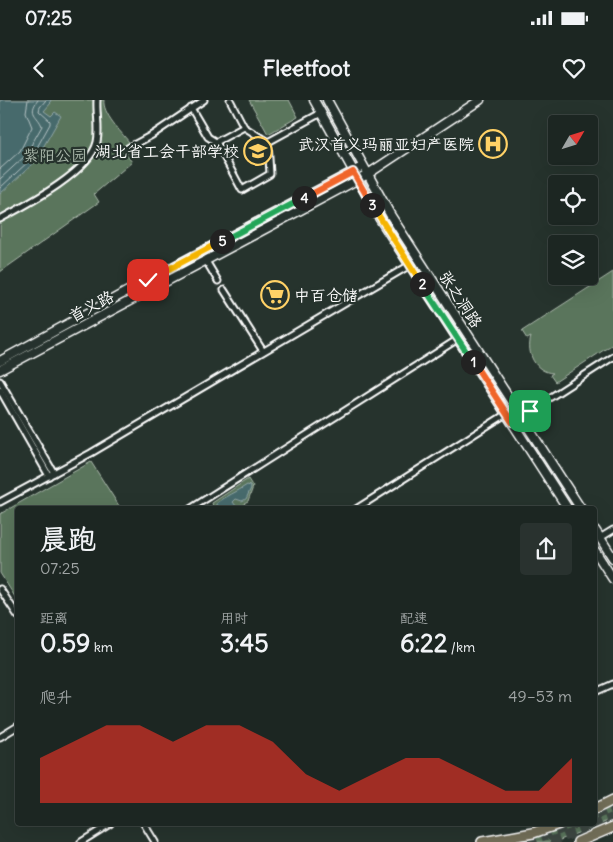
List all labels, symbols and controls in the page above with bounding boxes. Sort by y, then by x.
text: 07:25 [25,6,72,30]
icon: back [25,54,53,82]
text: Fleetfoot [263,54,350,82]
icon: heart [560,54,588,82]
north arrow [548,115,598,165]
map controls [548,115,598,285]
hospital icon: 武汉首义玛丽亚妇产医院 [478,129,508,159]
place label: 武汉首义玛丽亚妇产医院 [298,134,474,154]
school or university icon: 湖北省工会干部学校 [243,136,273,166]
place label: 湖北省工会干部学校 [95,141,239,161]
park label: 紫阳公园 [23,145,87,165]
button: locate [548,175,598,225]
pin: 4 [292,186,316,210]
text: 4 [300,189,309,207]
pin: 3 [360,192,384,218]
text: 3 [369,196,376,214]
pin: 5 [210,228,234,254]
text: 5 [218,232,227,250]
button: layers [548,235,598,285]
pin [127,259,169,301]
icon: check [134,266,162,294]
street label: 张之洞路 [435,267,487,331]
pin: 2 [410,272,434,296]
text: 2 [419,275,426,293]
supermarket icon: 中百仓储 [260,280,290,310]
place label: 中百仓储 [294,285,358,305]
street label: 首义路 [65,286,117,326]
pin: 1 [460,350,486,374]
text: 1 [471,353,476,371]
pin [509,390,551,432]
icon: arrive [516,397,544,425]
text: 晨跑 [40,521,96,557]
button: share [520,523,572,575]
text: 07:25 [40,558,80,578]
text: 距离 [40,609,68,627]
text: 用时 [220,609,248,627]
text: 配速 [400,609,428,627]
text: 0.59 [40,627,90,659]
text: 3:45 [220,627,269,659]
text: 6:22 [400,627,447,659]
text: km [90,638,113,656]
text: /km [447,638,475,656]
text: 49–53 m [508,686,572,706]
text: 爬升 [40,687,72,707]

